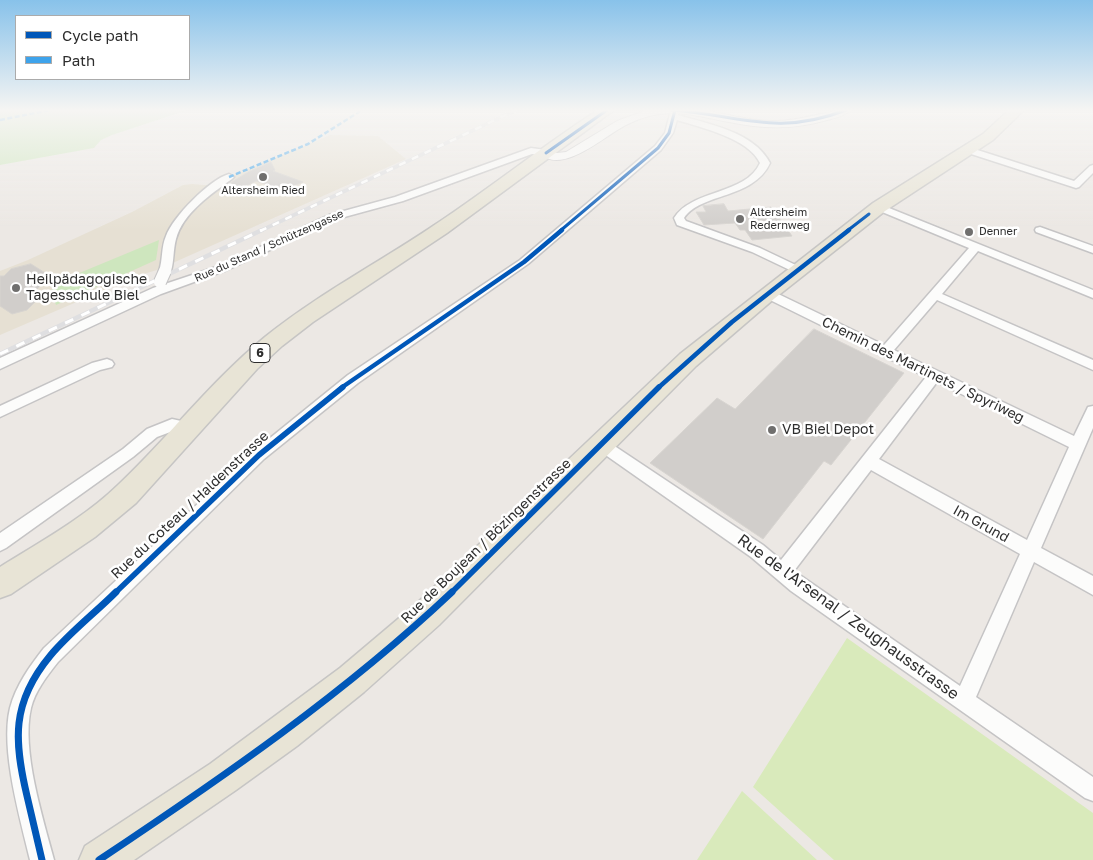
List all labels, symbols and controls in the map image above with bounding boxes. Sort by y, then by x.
legend [15,15,190,80]
text: Cycle path [62,26,138,44]
text: Path [62,51,95,69]
marker: Altersheim Ried [257,171,269,183]
place label: Altersheim Ried [221,184,305,198]
place label: Altersheim Redernweg [750,206,810,232]
street label: Rue du Stand / Schützengasse [192,207,346,285]
marker: Altersheim Redernweg [734,213,746,225]
place label: Denner [979,225,1017,239]
marker: Denner [963,226,975,238]
place label: Heilpädagogische Tagesschule Biel [26,272,147,304]
marker: Heilpädagogische Tagesschule Biel [10,282,22,294]
street label: Chemin des Martinets / Spyriweg [819,314,1027,426]
road number: 6 [250,343,270,362]
place label: VB Biel Depot [782,422,874,438]
marker: VB Biel Depot [766,424,778,436]
street label: Rue du Coteau / Haldenstrasse [108,428,272,582]
street label: Rue de Boujean / Bözingenstrasse [398,455,574,627]
street label: Im Grund [950,502,1012,546]
street label: Rue de l'Arsenal / Zeughausstrasse [733,530,963,704]

